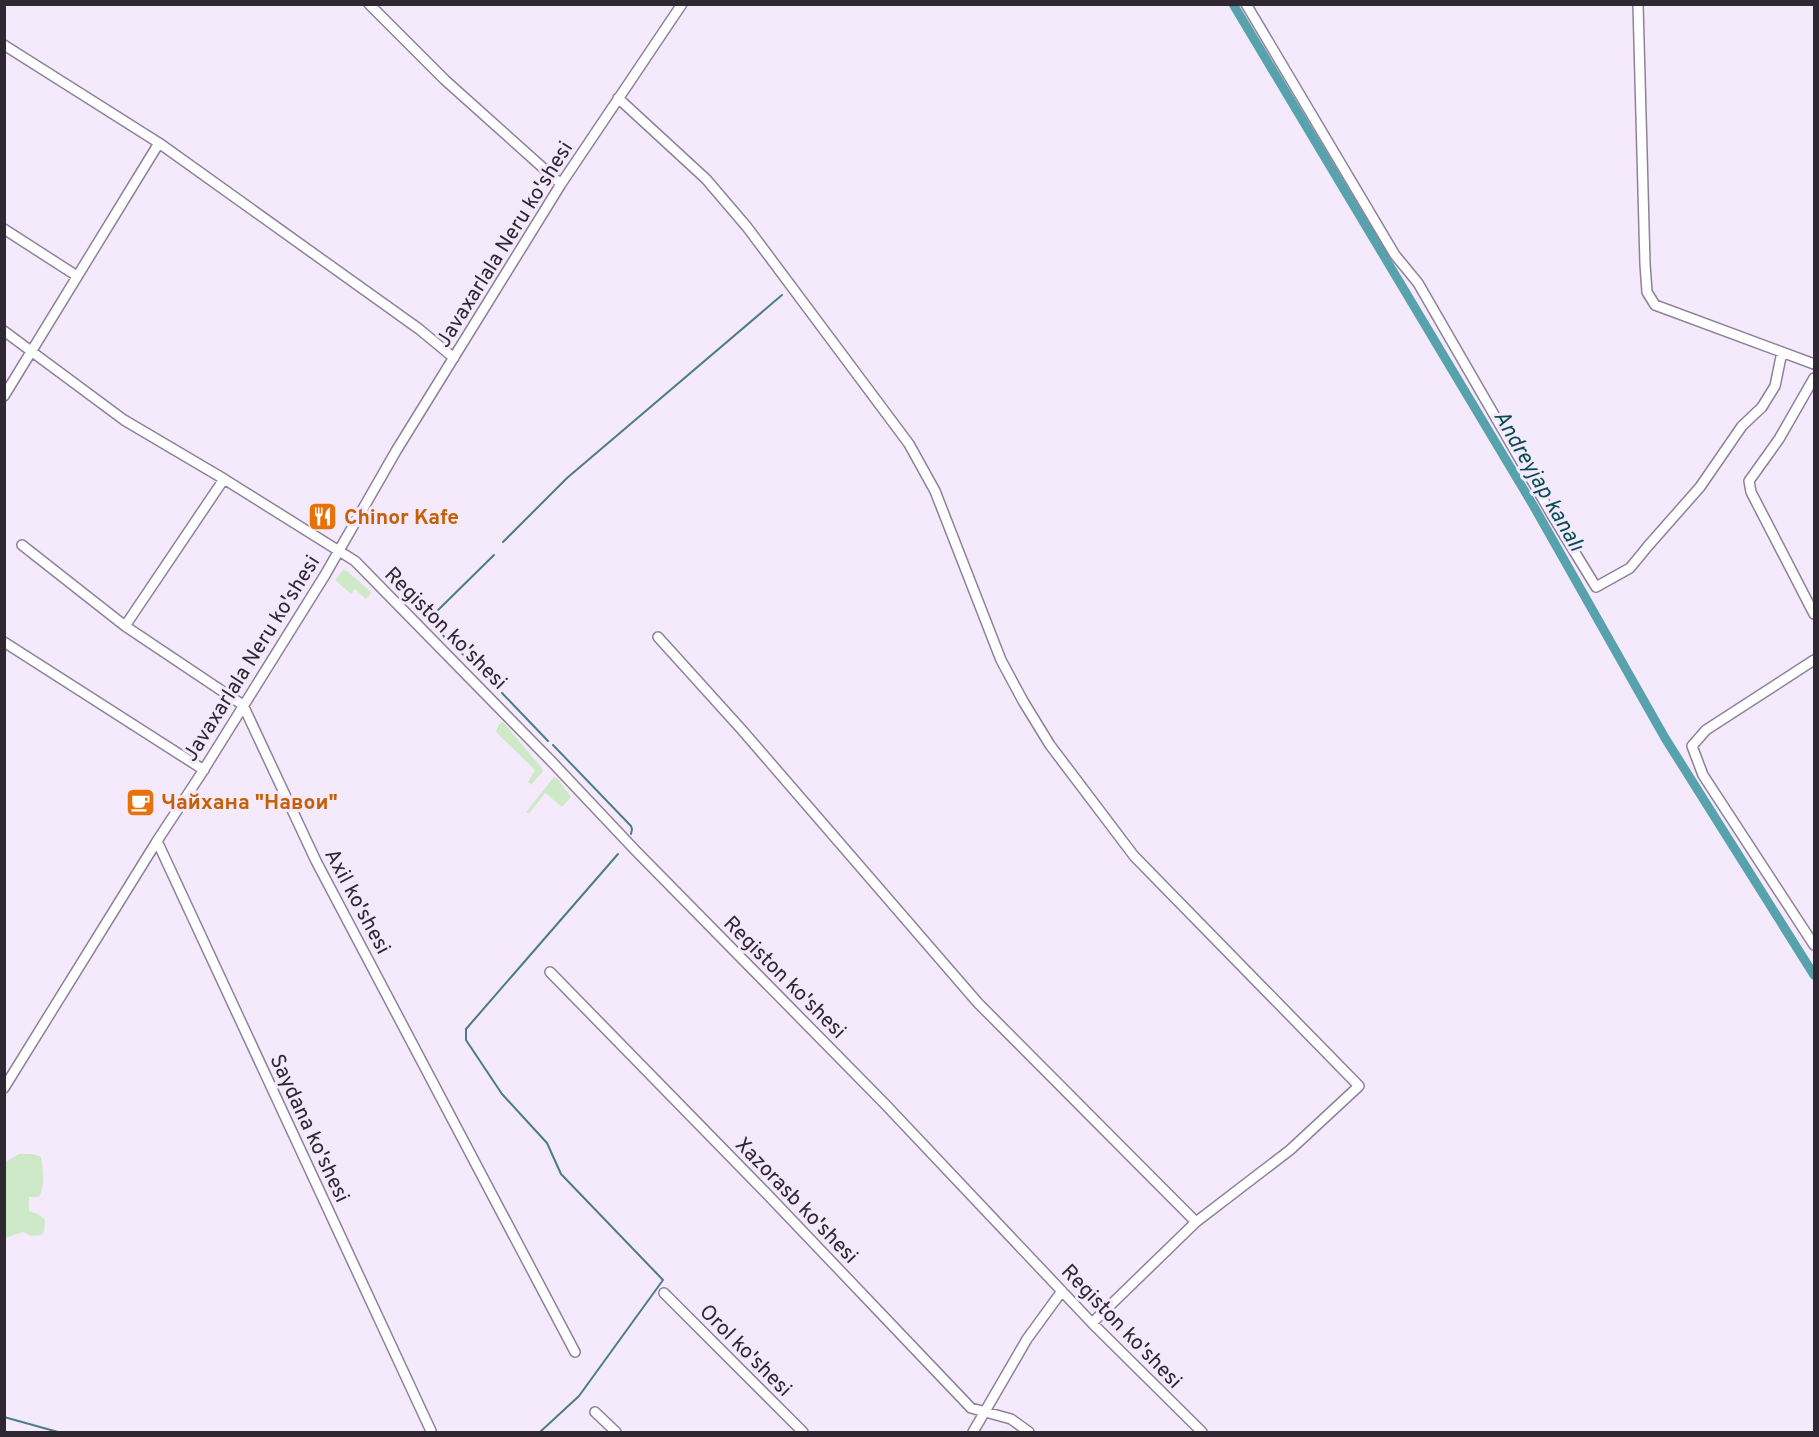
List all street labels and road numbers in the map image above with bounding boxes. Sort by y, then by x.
street label: Javaxarlala Neru ko'shesi [431,137,580,353]
street label: Javaxarlala Neru ko'shesi [178,551,327,767]
street label: Registon ko'shesi [378,562,512,696]
street label: Axil ko'shesi [318,844,396,959]
street label: Registon ko'shesi [717,911,851,1045]
street label: Saydana ko'shesi [262,1050,355,1207]
street label: Xazorasb ko'shesi [729,1132,863,1270]
street label: Registon ko'shesi [1055,1259,1187,1395]
street label: Orol ko'shesi [693,1299,797,1403]

